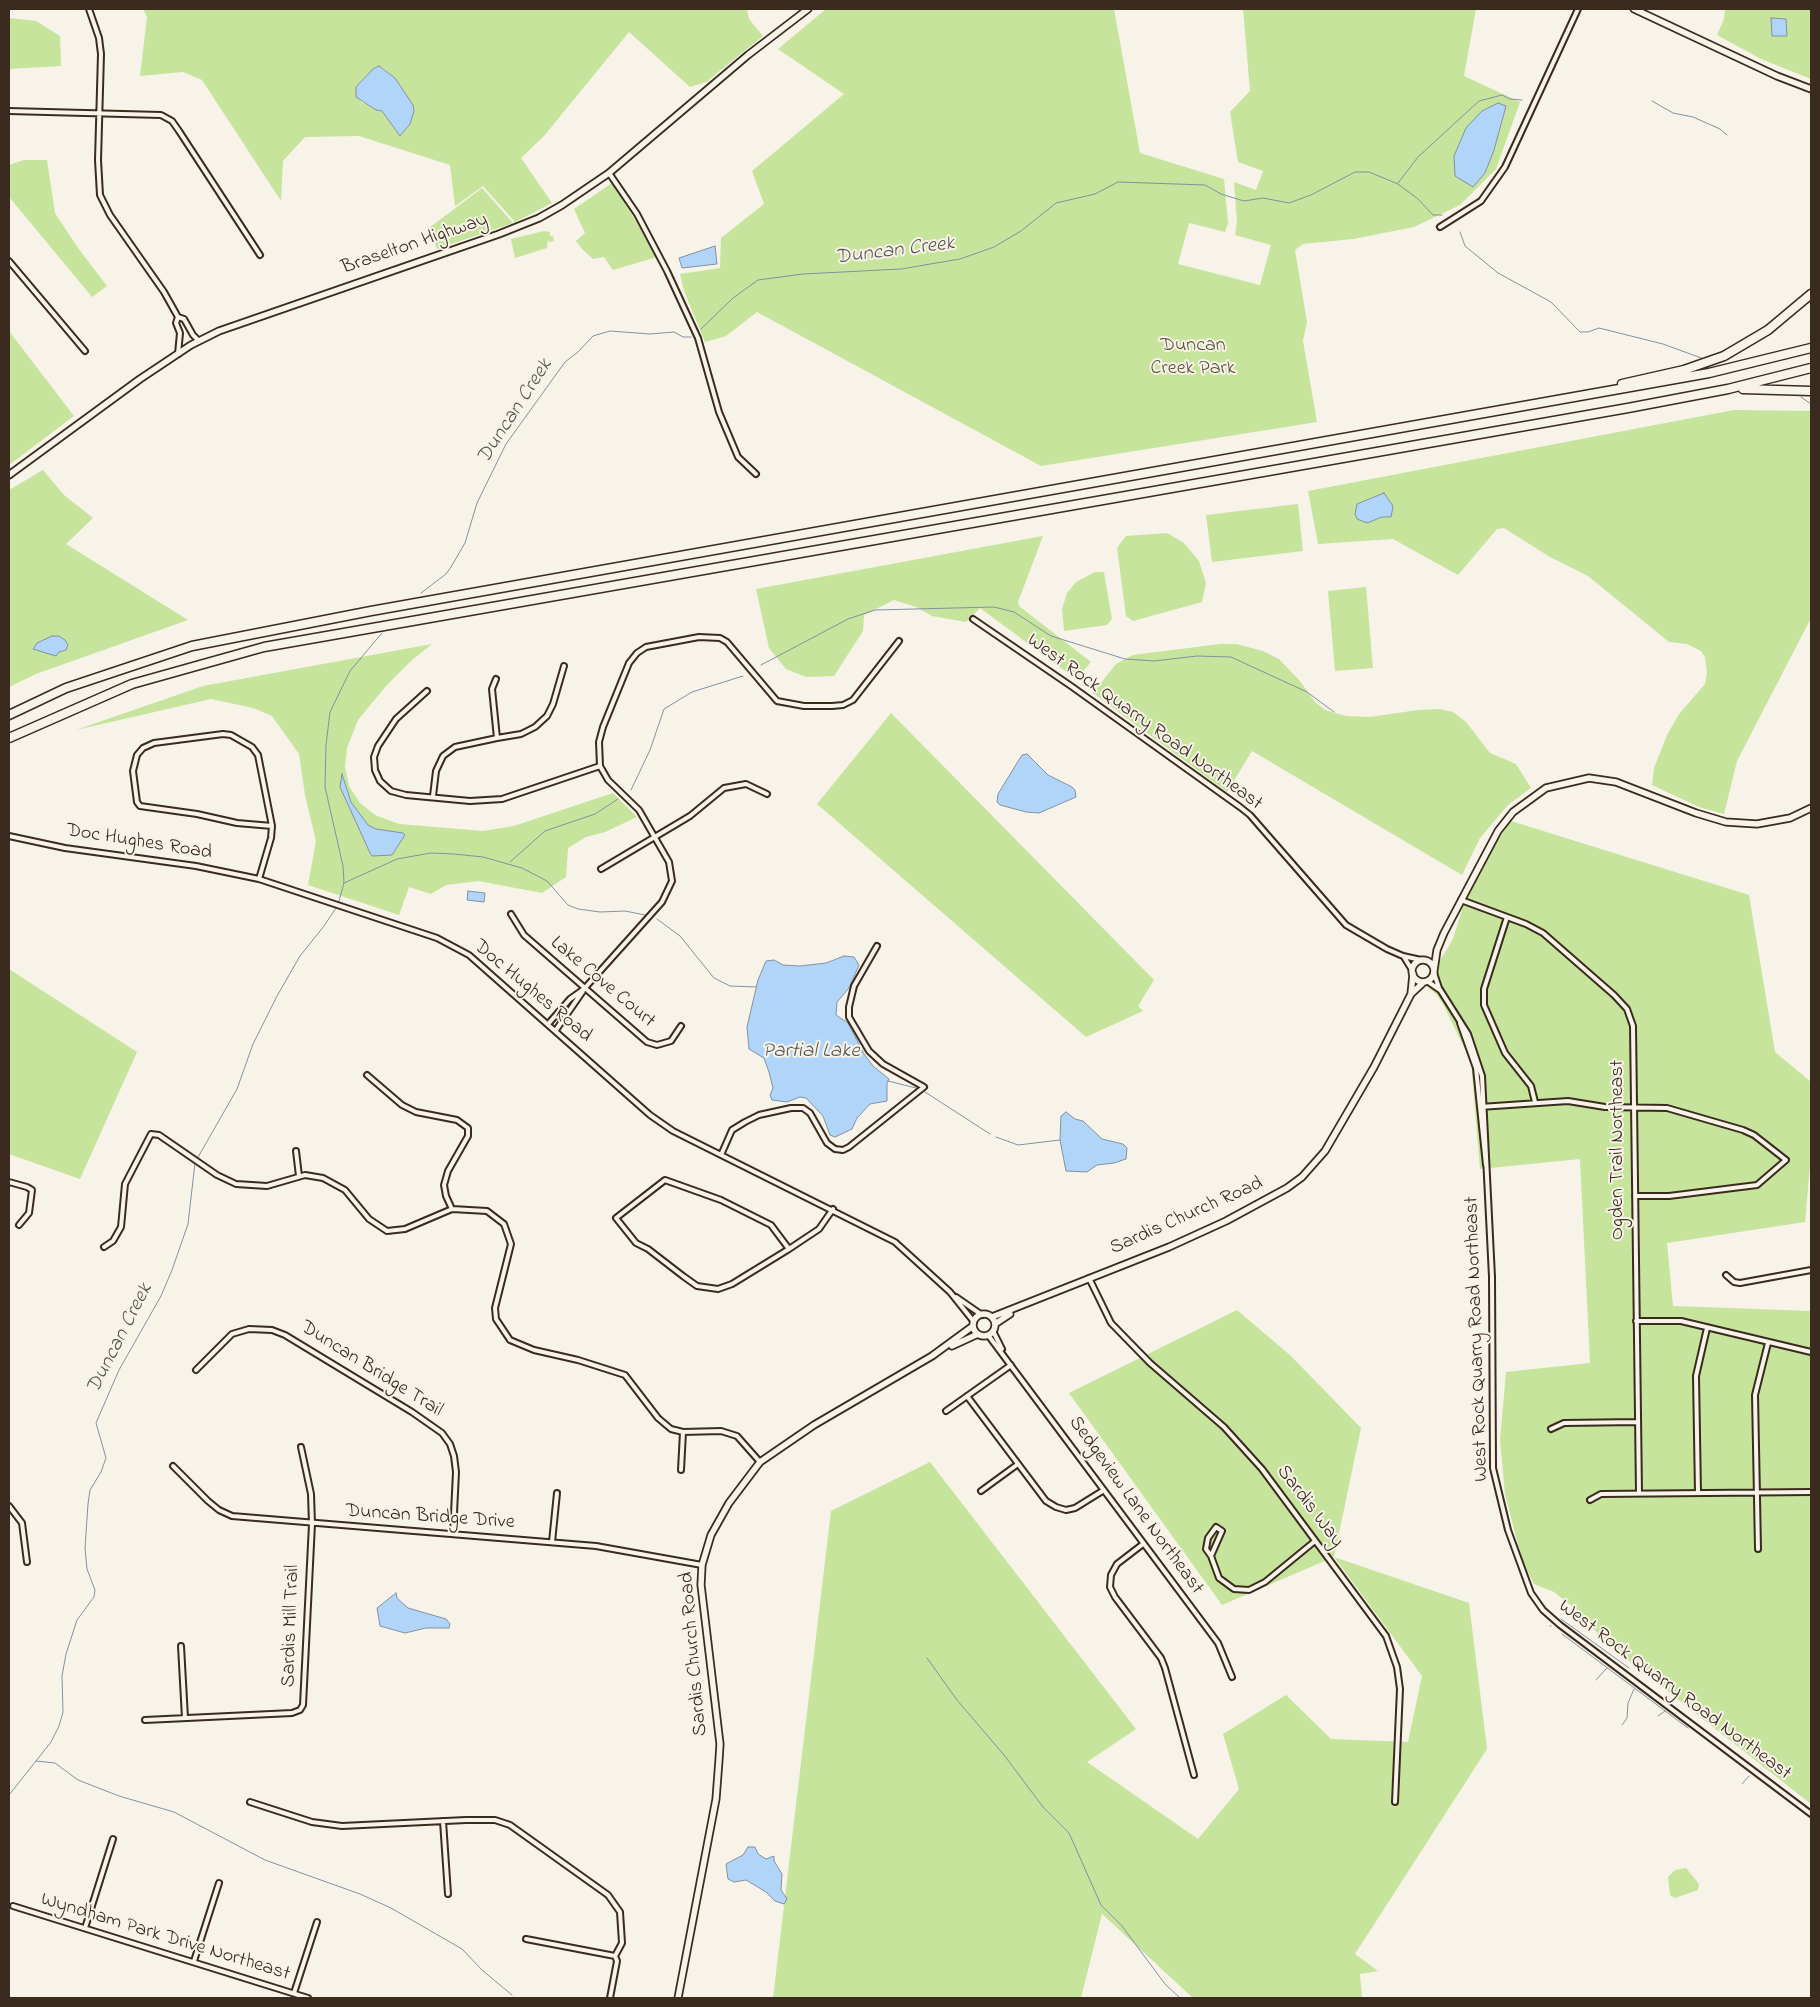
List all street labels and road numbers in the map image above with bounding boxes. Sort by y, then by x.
street label: Braselton Highway [339,209,491,281]
street label: West Rock Quarry Road Northeast [1021,629,1267,817]
street label: Doc Hughes Road [64,820,214,866]
street label: Lake Cove Court [544,932,660,1034]
street label: Doc Hughes Road [468,935,596,1049]
street label: Ogden Trail Northeast [1607,1060,1631,1240]
street label: Sardis Church Road [1107,1173,1267,1261]
street label: West Rock Quarry Road Northeast [1461,1196,1495,1482]
street label: Duncan Bridge Trail [295,1317,447,1423]
street label: Sedgeview Lane Northeast [1062,1412,1208,1600]
street label: Sardis Way [1270,1461,1348,1553]
street label: Duncan Bridge Drive [345,1500,515,1536]
street label: Sardis Mill Trail [278,1564,306,1688]
street label: Sardis Church Road [676,1571,714,1737]
street label: West Rock Quarry Road Northeast [1553,1596,1795,1786]
street label: Wyndham Park Drive Northeast [37,1889,293,1987]

